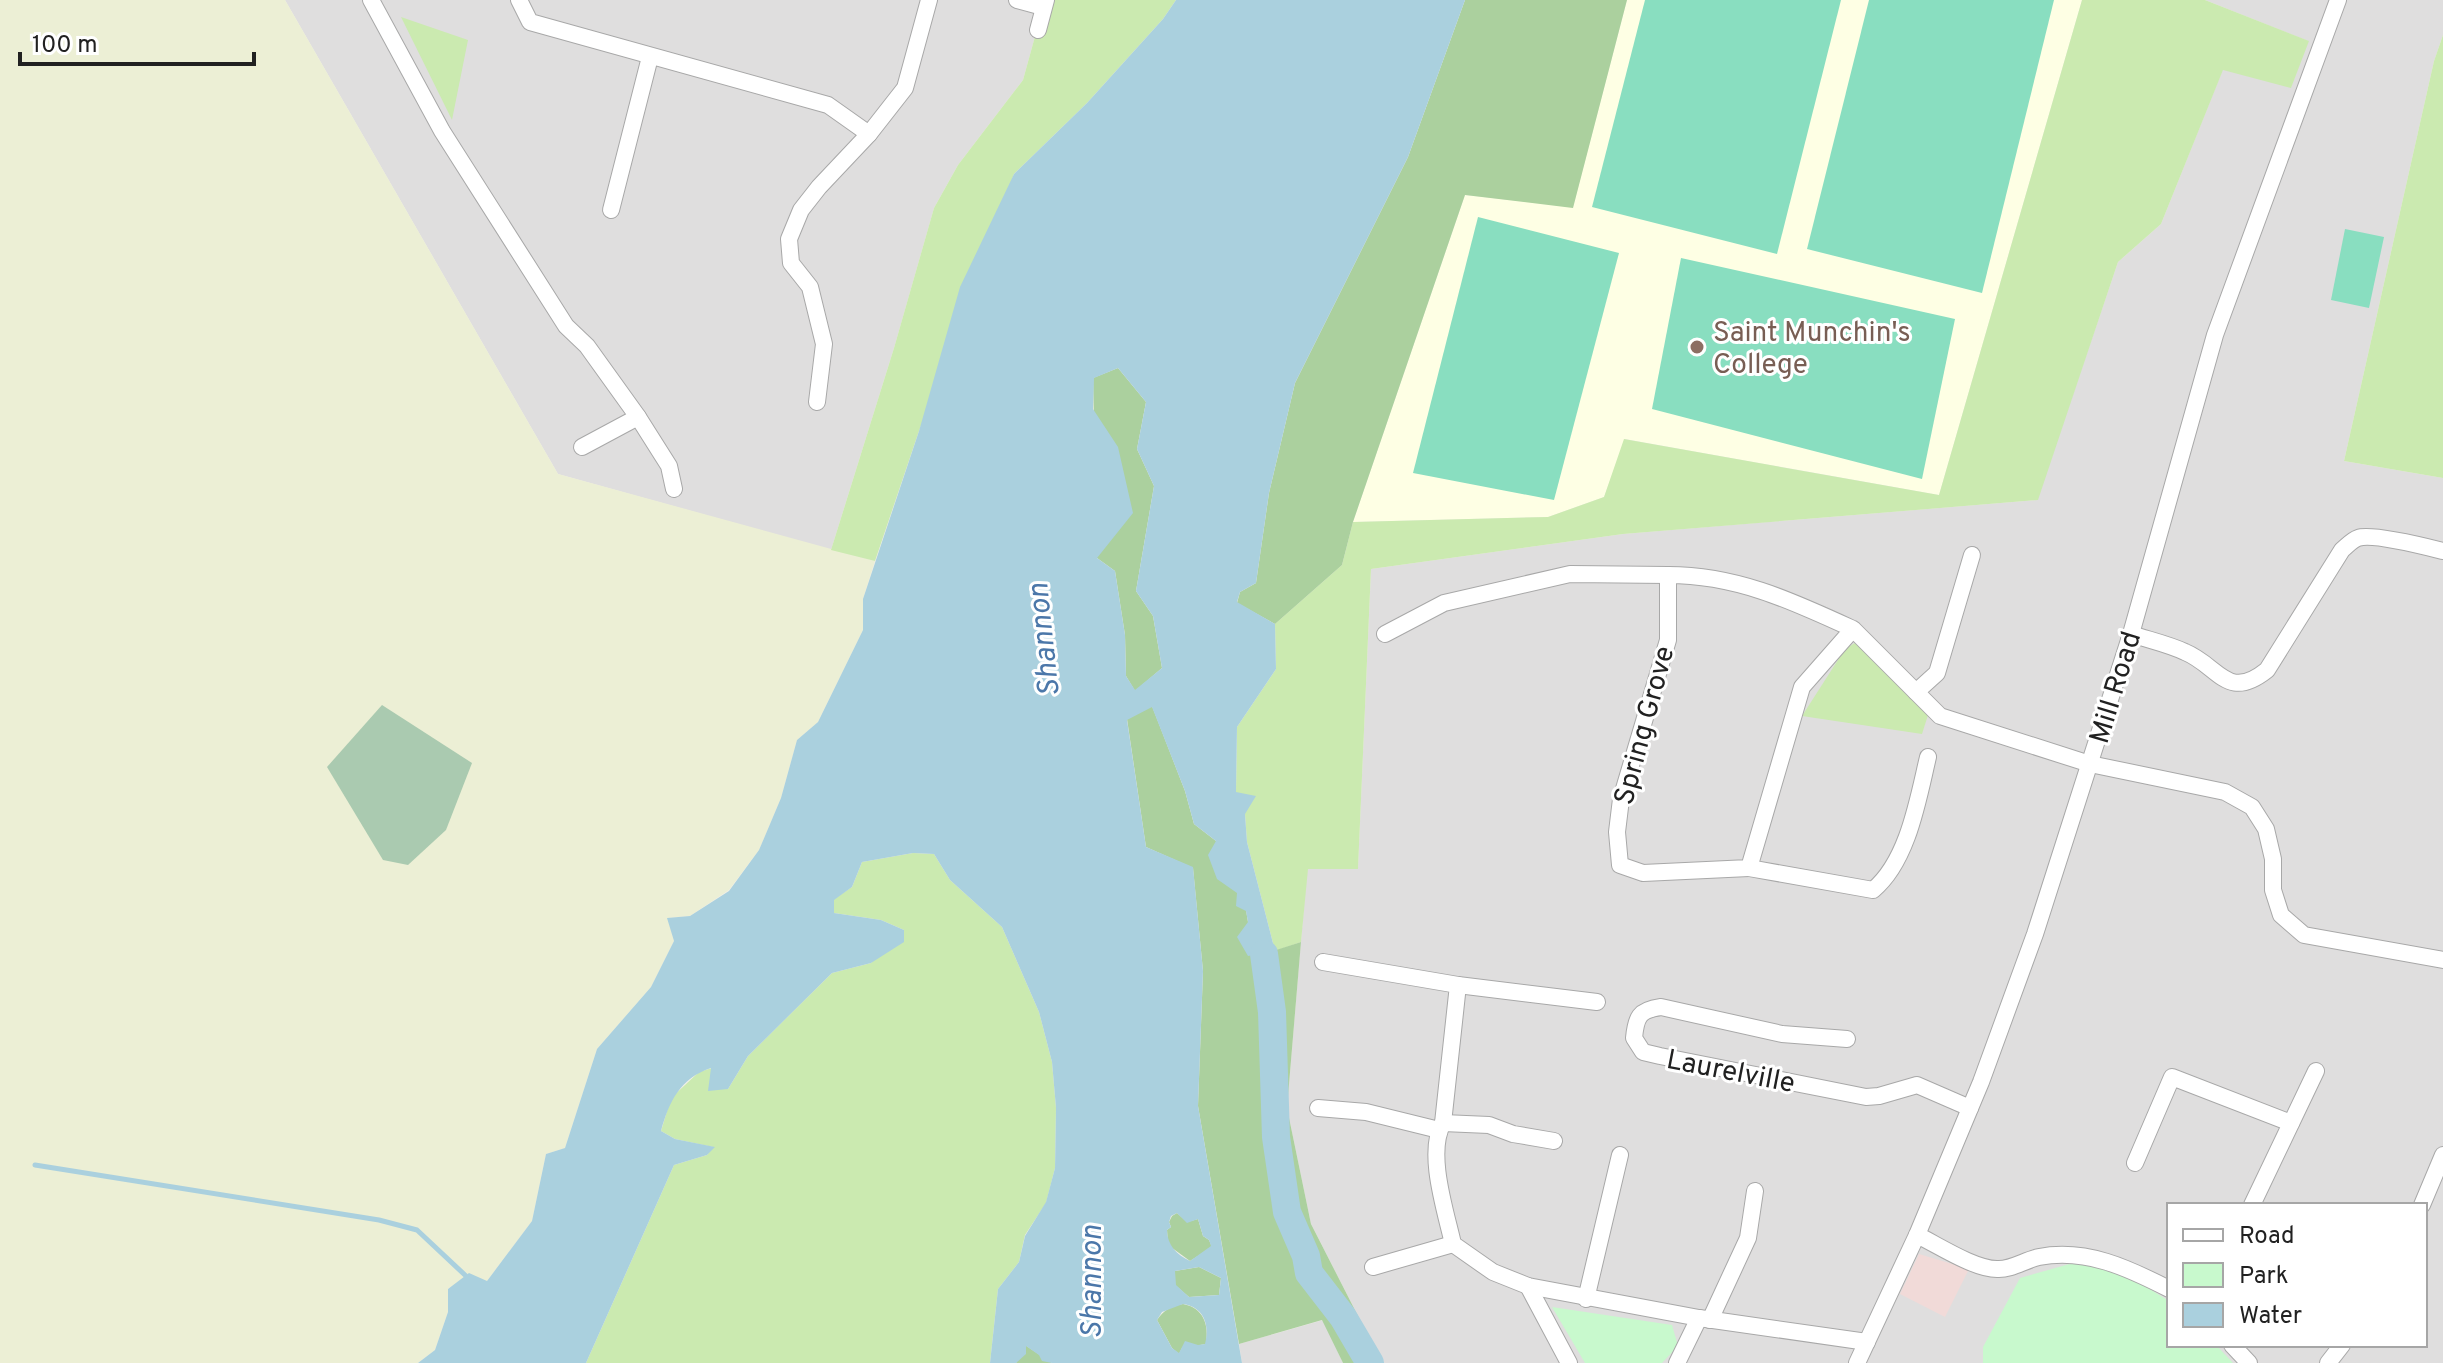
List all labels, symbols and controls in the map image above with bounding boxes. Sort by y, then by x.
scale bar [20,16,254,66]
text: 100 m [32,31,98,61]
place label: Saint Munchin's College [1713,316,1911,384]
marker: Saint Munchin's College [1688,338,1706,356]
water label: Shannon [1021,581,1070,698]
street label: Mill Road [2083,627,2151,748]
street label: Spring Grove [1607,642,1684,809]
street label: Laurelville [1663,1043,1798,1103]
legend [2167,1203,2427,1347]
text: Road [2239,1222,2295,1252]
water label: Shannon [1075,1225,1112,1339]
text: Park [2239,1262,2289,1292]
text: Water [2239,1302,2302,1332]

